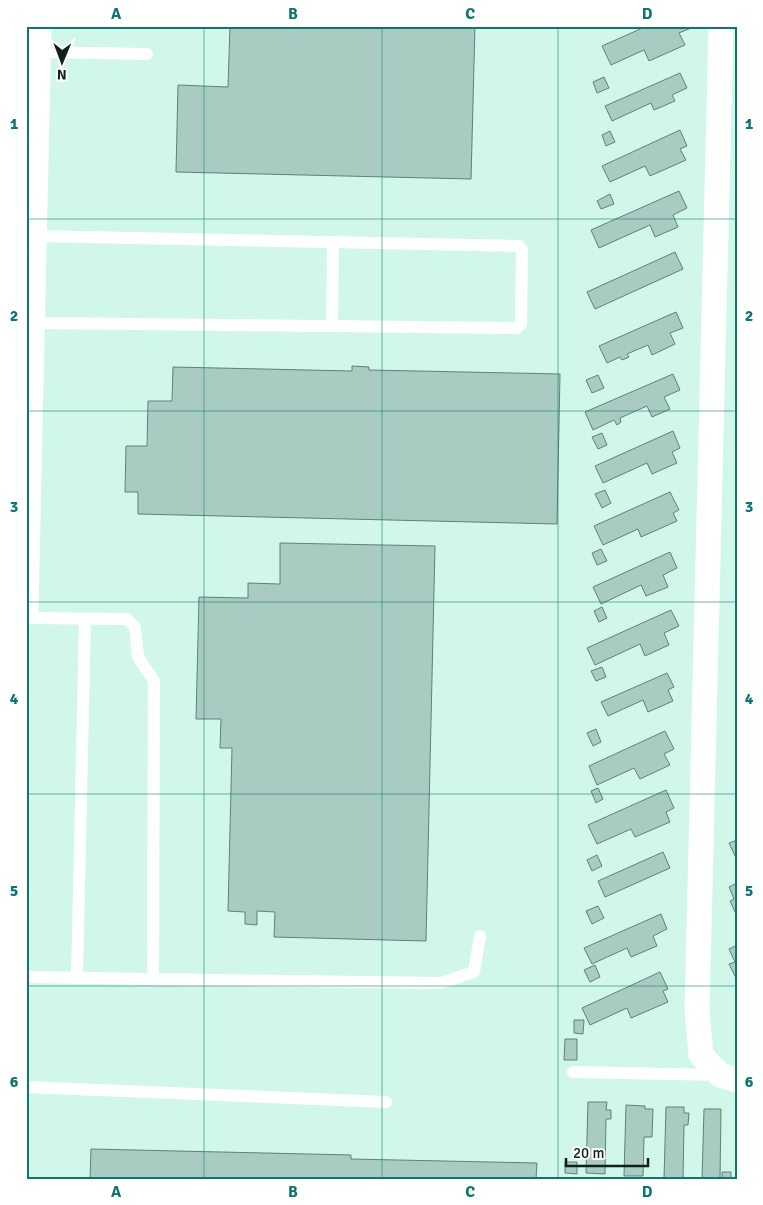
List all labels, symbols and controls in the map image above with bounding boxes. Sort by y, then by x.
text: A [111,4,122,24]
text: B [288,4,298,24]
text: C [465,4,475,24]
text: D [642,4,653,24]
north arrow [38,38,88,88]
text: N [57,66,67,83]
text: 1 [10,114,19,134]
text: 1 [745,114,754,134]
text: 2 [10,306,18,326]
text: 2 [745,306,753,326]
text: 3 [10,497,18,517]
text: 3 [745,497,753,517]
text: 4 [10,689,19,709]
text: 4 [745,689,754,709]
text: 5 [10,881,18,901]
text: 5 [745,881,753,901]
text: 6 [10,1072,19,1092]
text: 6 [745,1072,754,1092]
scale bar [566,1135,648,1167]
text: 20 m [573,1144,604,1162]
text: A [111,1182,122,1202]
text: B [288,1182,298,1202]
text: C [465,1182,475,1202]
text: D [642,1182,653,1202]

